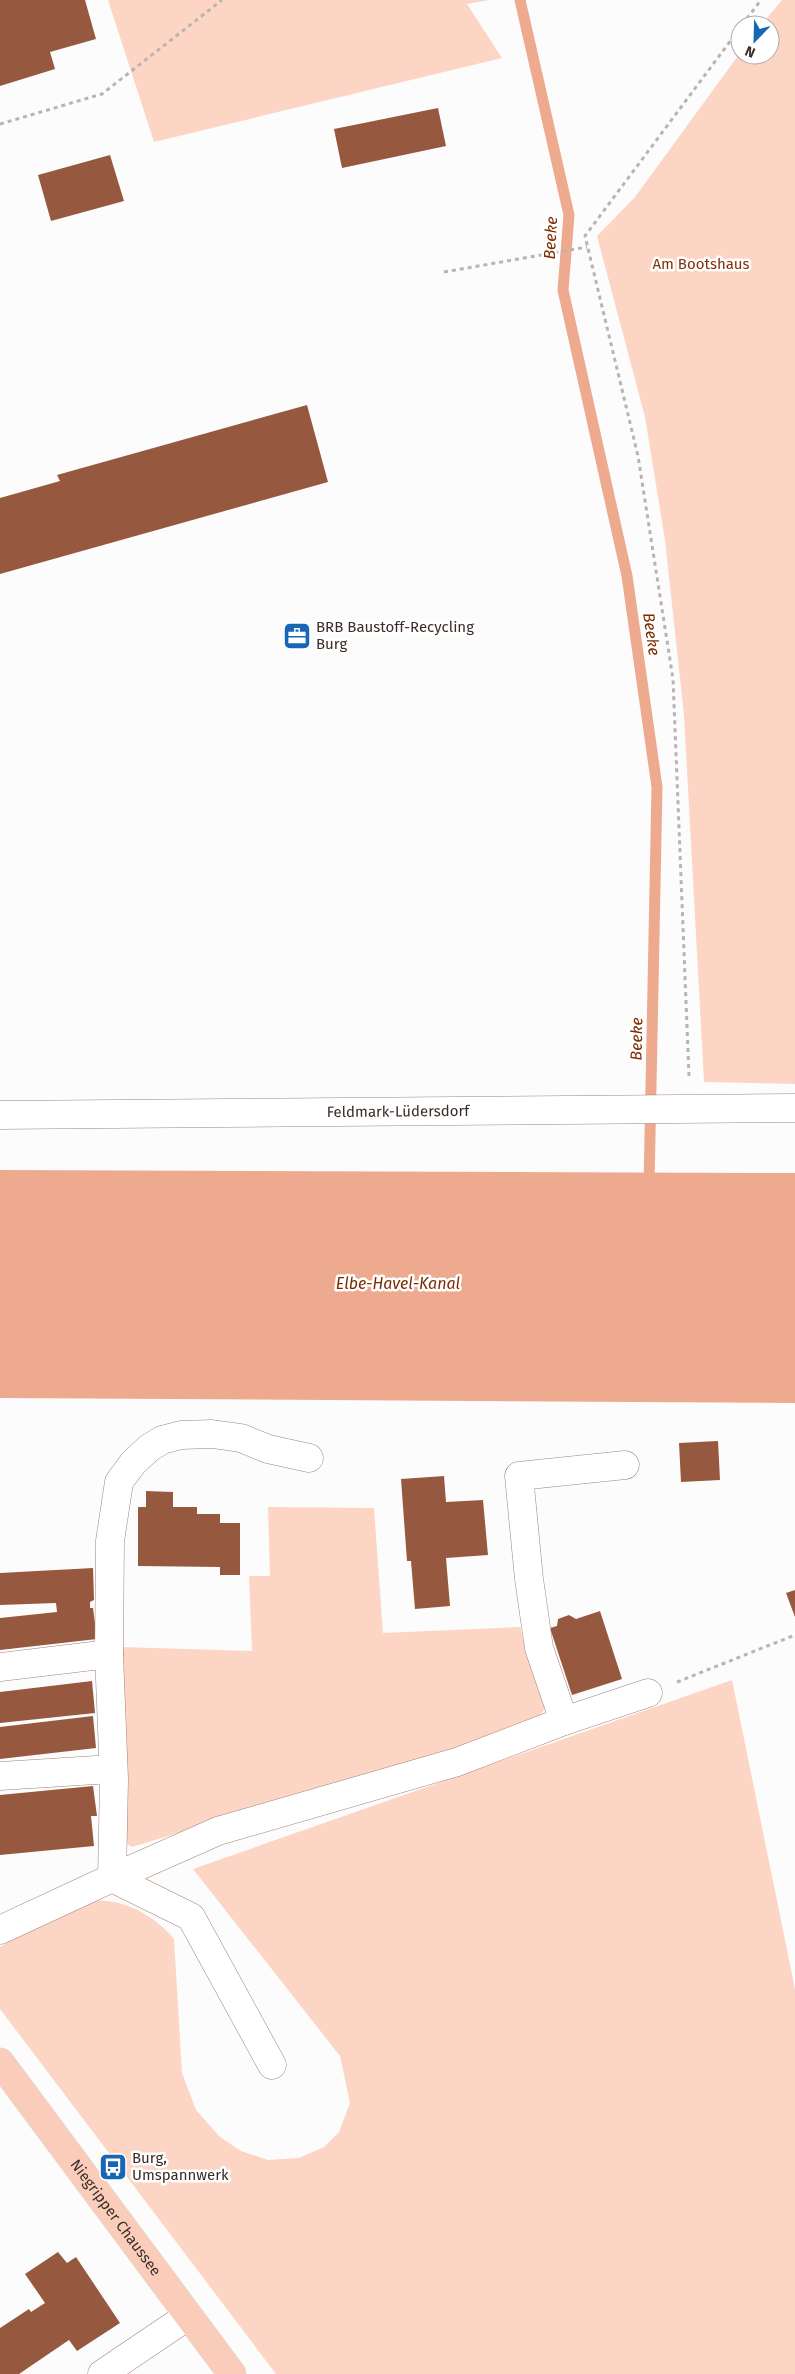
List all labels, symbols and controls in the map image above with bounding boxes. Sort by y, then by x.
north arrow [730,15,780,65]
text: N [743,42,758,61]
water label: Beeke [540,216,561,260]
park label: Am Bootshaus [652,255,750,273]
water label: Beeke [639,611,664,657]
place label: BRB Baustoff-Recycling Burg [316,618,474,653]
office icon: BRB Baustoff-Recycling Burg [282,621,312,651]
water label: Beeke [627,1017,646,1061]
street label: Feldmark-Lüdersdorf [327,1102,470,1121]
water label: Elbe-Havel-Kanal [336,1274,460,1293]
place label: Burg, Umspannwerk [132,2149,229,2184]
bus stop icon: Burg, Umspannwerk [98,2152,128,2182]
street label: Niegripper Chaussee [67,2156,165,2279]

